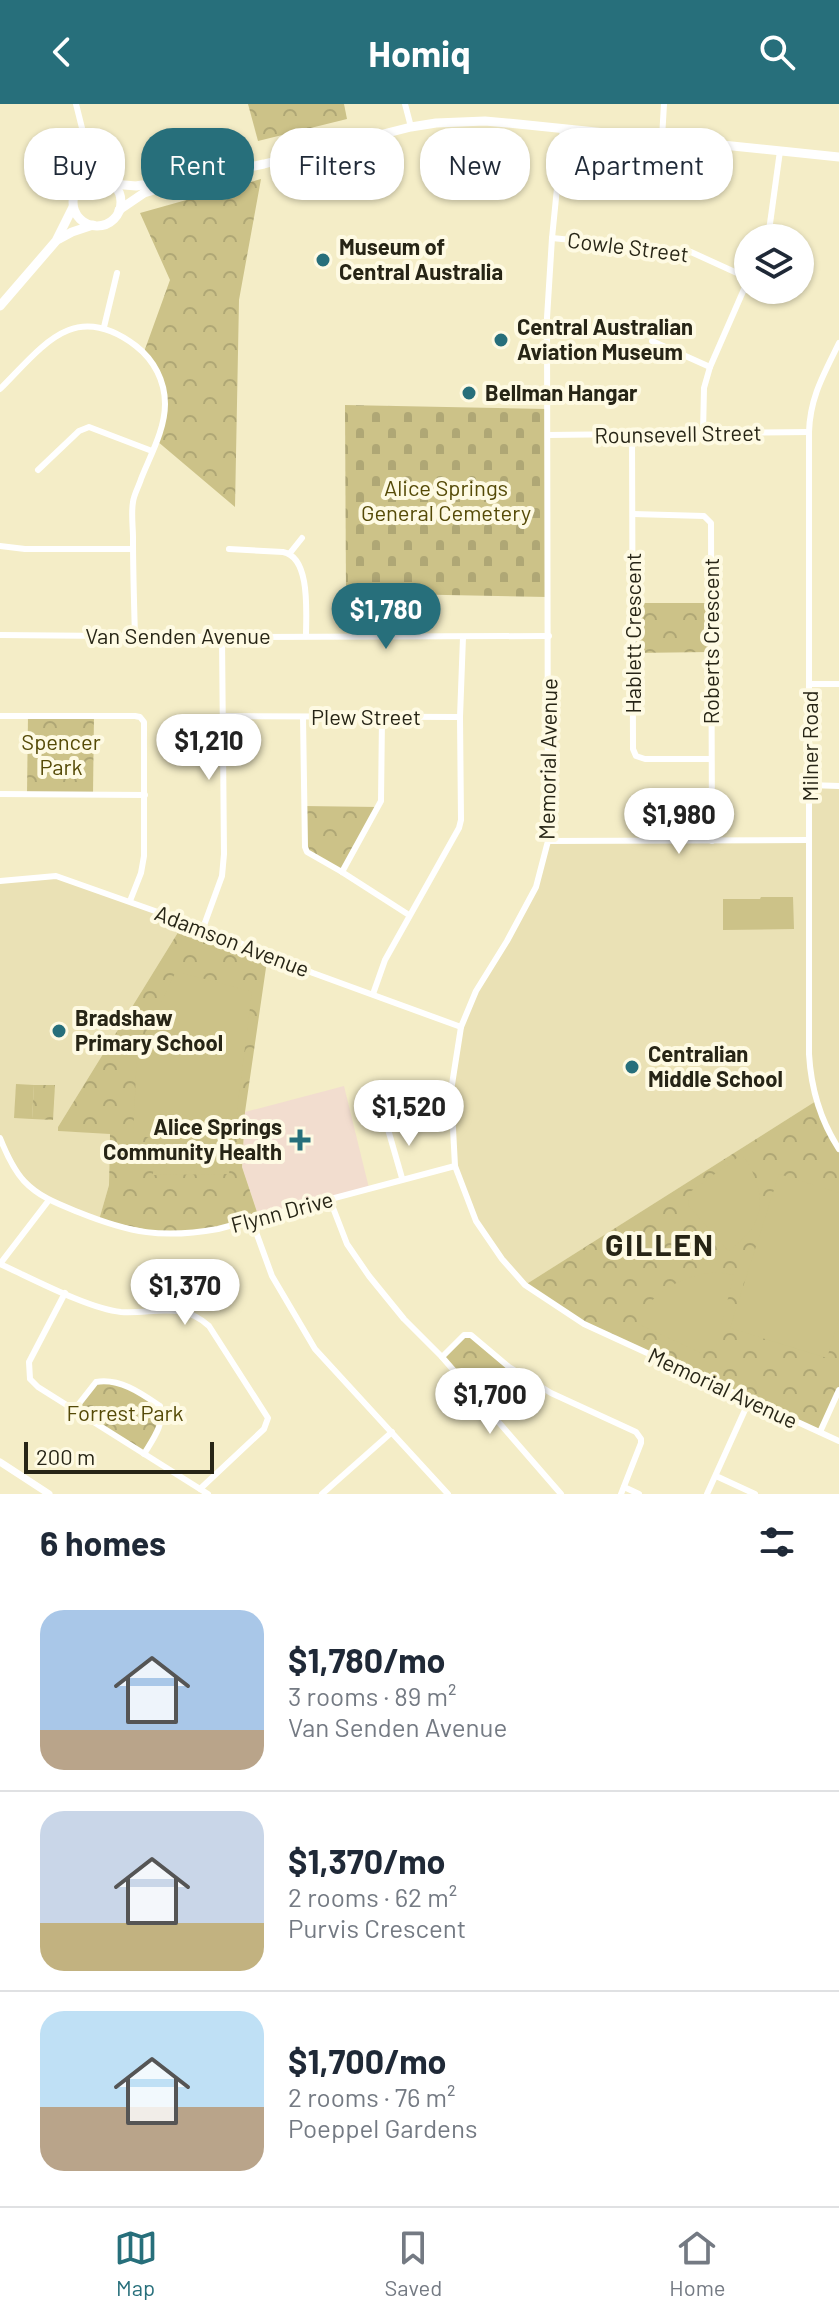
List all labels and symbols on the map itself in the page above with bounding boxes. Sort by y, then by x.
street label: Cowle Street [566,226,690,266]
place label: Museum of Central Australia [339,233,503,284]
marker: Museum of Central Australia [314,251,332,269]
place label: Central Australian Aviation Museum [517,313,693,364]
marker: Central Australian Aviation Museum [492,331,510,349]
place label: Bellman Hangar [485,379,638,405]
marker: Bellman Hangar [460,384,478,402]
street label: Rounsevell Street [594,419,762,447]
park label: Alice Springs General Cemetery [361,474,531,525]
street label: Hablett Crescent [619,552,645,714]
street label: Roberts Crescent [697,558,723,724]
pin: $1,780 [321,583,451,651]
street label: Van Senden Avenue [85,622,271,648]
street label: Memorial Avenue [533,678,561,840]
street label: Milner Road [796,691,822,801]
street label: Plew Street [311,703,421,729]
pin: $1,210 [144,714,274,782]
park label: Spencer Park [21,728,101,779]
pin: $1,980 [614,788,744,856]
street label: Adamson Avenue [151,899,313,981]
place label: Bradshaw Primary School [75,1004,223,1055]
marker: Bradshaw Primary School [50,1022,68,1040]
place label: Centralian Middle School [648,1040,783,1091]
marker: Centralian Middle School [623,1058,641,1076]
pin: $1,520 [344,1080,474,1148]
place label: Alice Springs Community Health [103,1113,282,1164]
marker: Alice Springs Community Health [289,1129,311,1151]
street label: Flynn Drive [228,1185,336,1237]
district label: GILLEN [605,1226,715,1262]
pin: $1,370 [120,1259,250,1327]
street label: Memorial Avenue [645,1341,802,1433]
pin: $1,700 [425,1368,555,1436]
park label: Forrest Park [66,1399,184,1425]
scale bar [24,1438,214,1474]

